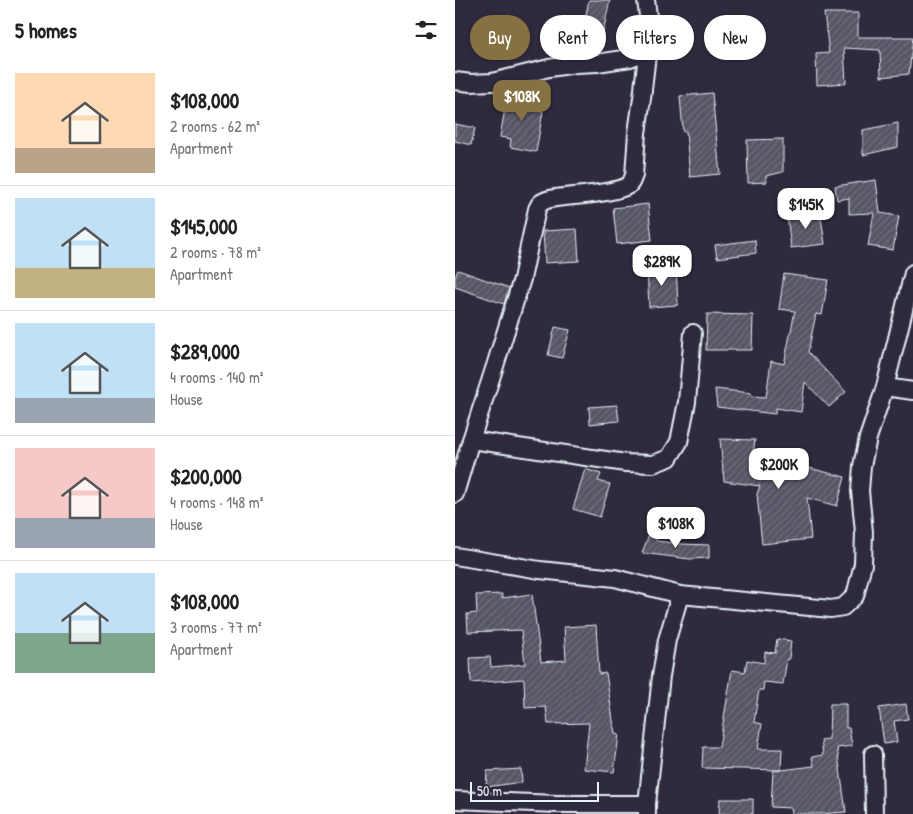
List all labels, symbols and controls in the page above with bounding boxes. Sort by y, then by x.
chip: Buy [470,15,530,60]
chip: Rent [540,15,606,60]
chip: Filters [616,15,694,60]
chip: New [704,15,766,60]
text: 5 homes [15,16,77,45]
icon: filters [412,16,440,44]
pin: $108K [487,80,557,122]
text: $108K [504,85,540,107]
text: $108,000 [170,86,239,115]
icon: home [55,93,115,153]
text: 2 rooms · 62 m² [170,115,260,137]
text: Apartment [170,137,233,159]
pin: $145K [771,188,841,230]
text: $145K [788,193,824,215]
text: $145,000 [170,212,238,241]
icon: home [55,218,115,278]
text: 2 rooms · 78 m² [170,241,261,263]
pin: $289K [627,244,697,287]
text: $289K [644,250,680,272]
text: Apartment [170,263,233,285]
text: $289,000 [170,337,240,366]
icon: home [55,343,115,403]
text: 4 rooms · 140 m² [170,366,264,388]
text: House [170,388,203,410]
pin: $200K [744,448,814,490]
text: $200K [760,453,798,475]
text: $200,000 [170,462,242,491]
icon: home [55,468,115,528]
text: 4 rooms · 148 m² [170,491,263,513]
pin: $108K [641,506,711,549]
text: $108K [658,512,694,534]
text: House [170,513,203,535]
text: $108,000 [170,587,239,616]
icon: home [55,593,115,653]
text: 3 rooms · 77 m² [170,616,262,638]
text: Apartment [170,638,233,660]
scale bar [470,779,599,802]
text: 50 m [477,781,502,800]

